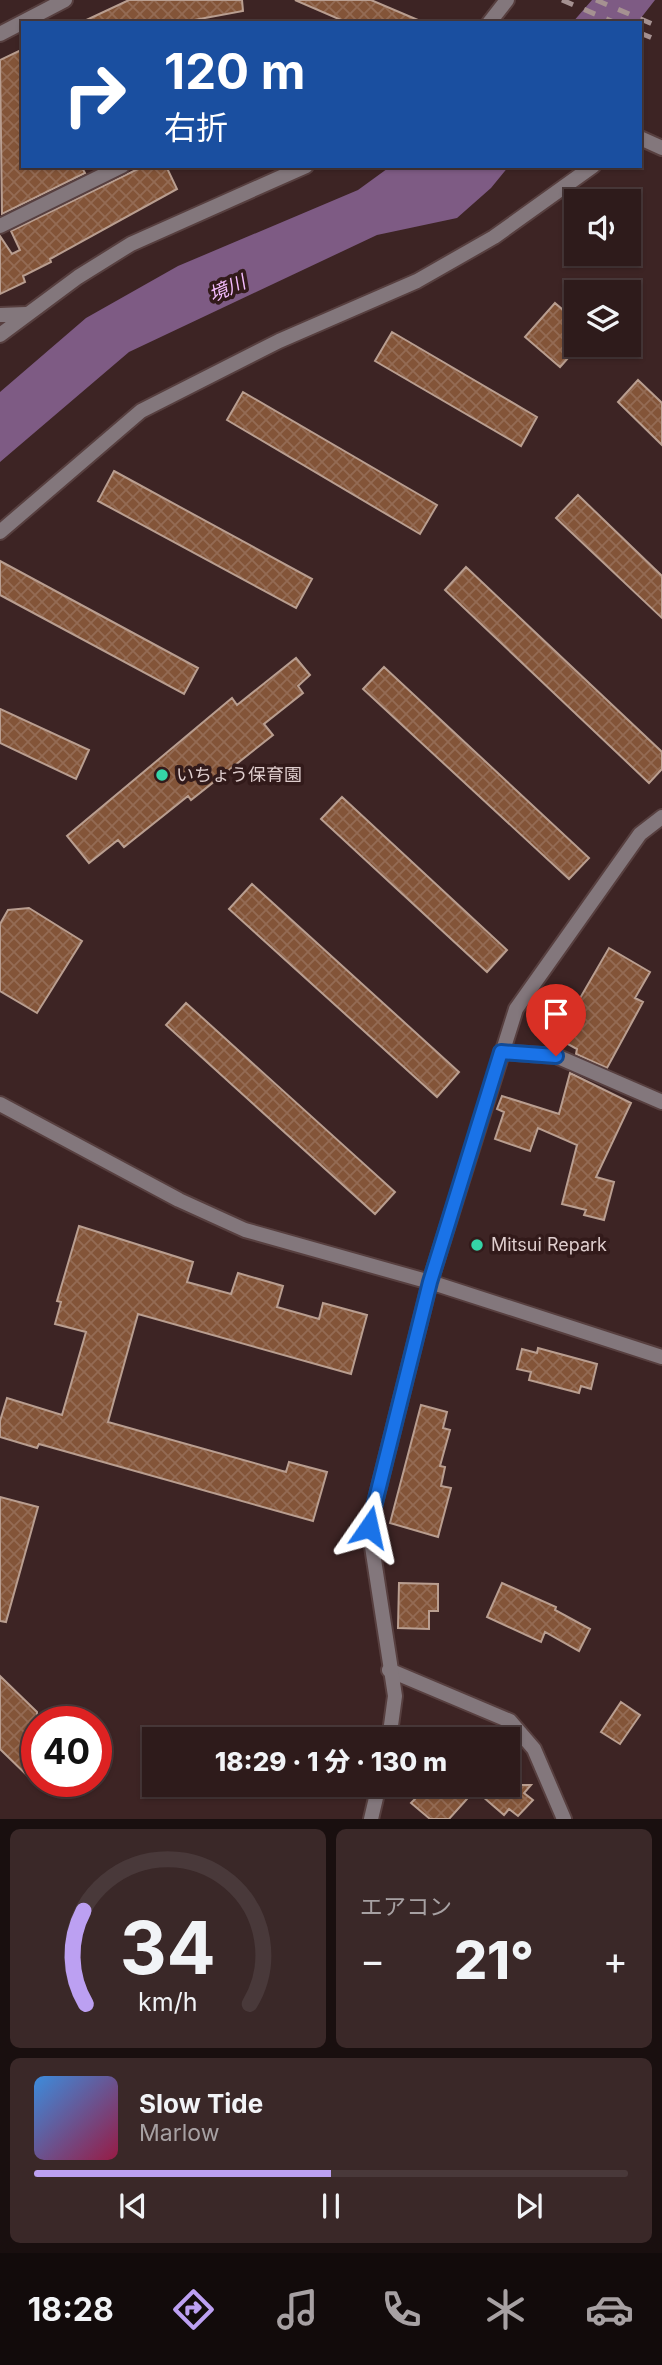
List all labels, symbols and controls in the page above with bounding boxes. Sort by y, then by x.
text: 120 m [164,42,305,101]
icon: right [49,49,140,140]
text: 右折 [164,108,228,147]
map controls [564,189,641,357]
button: sound [564,189,641,266]
water label: 境川 [205,269,251,307]
button: layers [564,280,641,357]
place label: いちょう保育園 [176,764,302,785]
marker: いちょう保育園 [154,767,170,783]
pin [526,984,586,1056]
icon: arrive [537,995,575,1033]
place label: Mitsui Repark [491,1234,607,1255]
marker: Mitsui Repark [469,1237,485,1253]
position arrow [332,1490,406,1564]
speed limit sign: 40 [21,1706,112,1797]
text: 18:29 · 1 分 · 130 m [215,1746,447,1777]
text: エアコン [360,1893,452,1921]
text: 34 [120,1904,216,1993]
text: 21° [454,1929,534,1992]
text: − [360,1937,385,1983]
text: + [603,1937,628,1983]
text: km/h [138,1987,198,2017]
text: Slow Tide [139,2088,263,2119]
text: Marlow [139,2119,219,2147]
icon: previous [114,2187,152,2225]
icon: pause [312,2187,350,2225]
icon: next [510,2187,548,2225]
icon: directions [169,2285,218,2334]
icon: music [273,2285,322,2334]
icon: phone [377,2285,426,2334]
icon: climate [481,2285,530,2334]
icon: car [585,2285,634,2334]
text: 18:28 [28,2290,114,2329]

